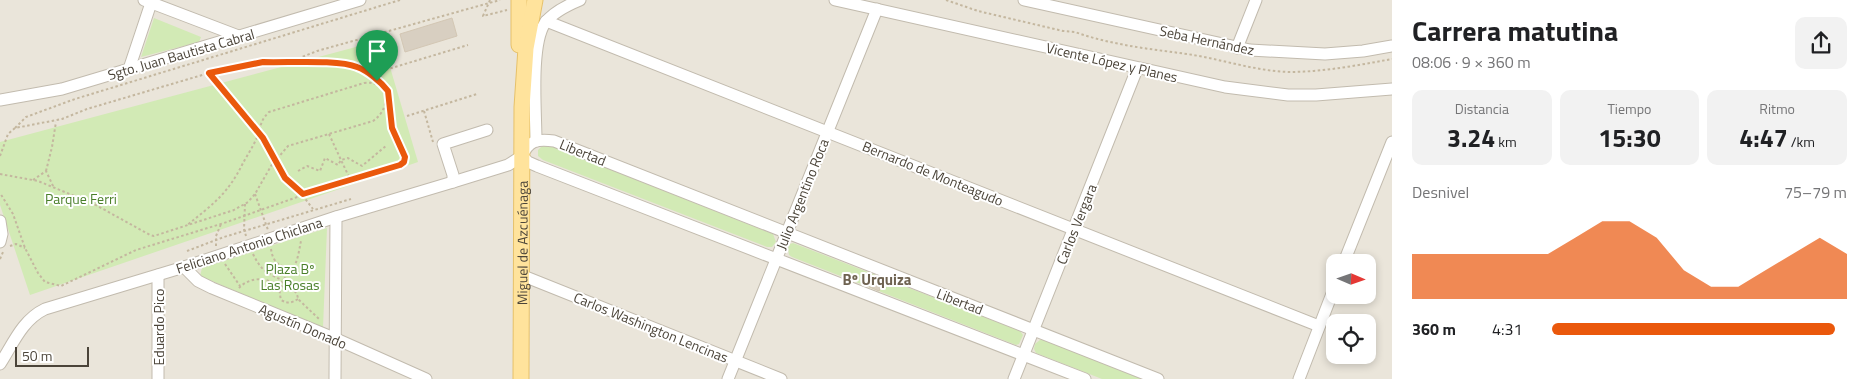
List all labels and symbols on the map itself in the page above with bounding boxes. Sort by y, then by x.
street label: Seba Hernández [1158,20,1256,60]
street label: Sgto. Juan Bautista Cabral [105,23,257,85]
pin [356,30,398,81]
street label: Vicente López y Planes [1044,37,1180,87]
street label: Libertad [557,133,609,171]
street label: Julio Argentino Roca [770,135,834,253]
street label: Bernardo de Monteagudo [859,135,1007,211]
street label: Miguel de Azcuénaga [511,181,532,305]
street label: Carlos Vergara [1050,181,1102,267]
park label: Parque Ferri [45,188,117,209]
street label: Feliciano Antonio Chiclana [173,211,325,279]
north arrow [1326,254,1376,304]
park label: Plaza Bº Las Rosas [260,258,320,295]
district label: Bº Urquiza [843,268,912,291]
street label: Libertad [934,283,986,319]
street label: Carlos Washington Lencinas [571,286,731,368]
street label: Eduardo Pico [148,289,169,365]
street label: Agustín Donado [256,298,350,354]
scale bar [15,344,89,367]

